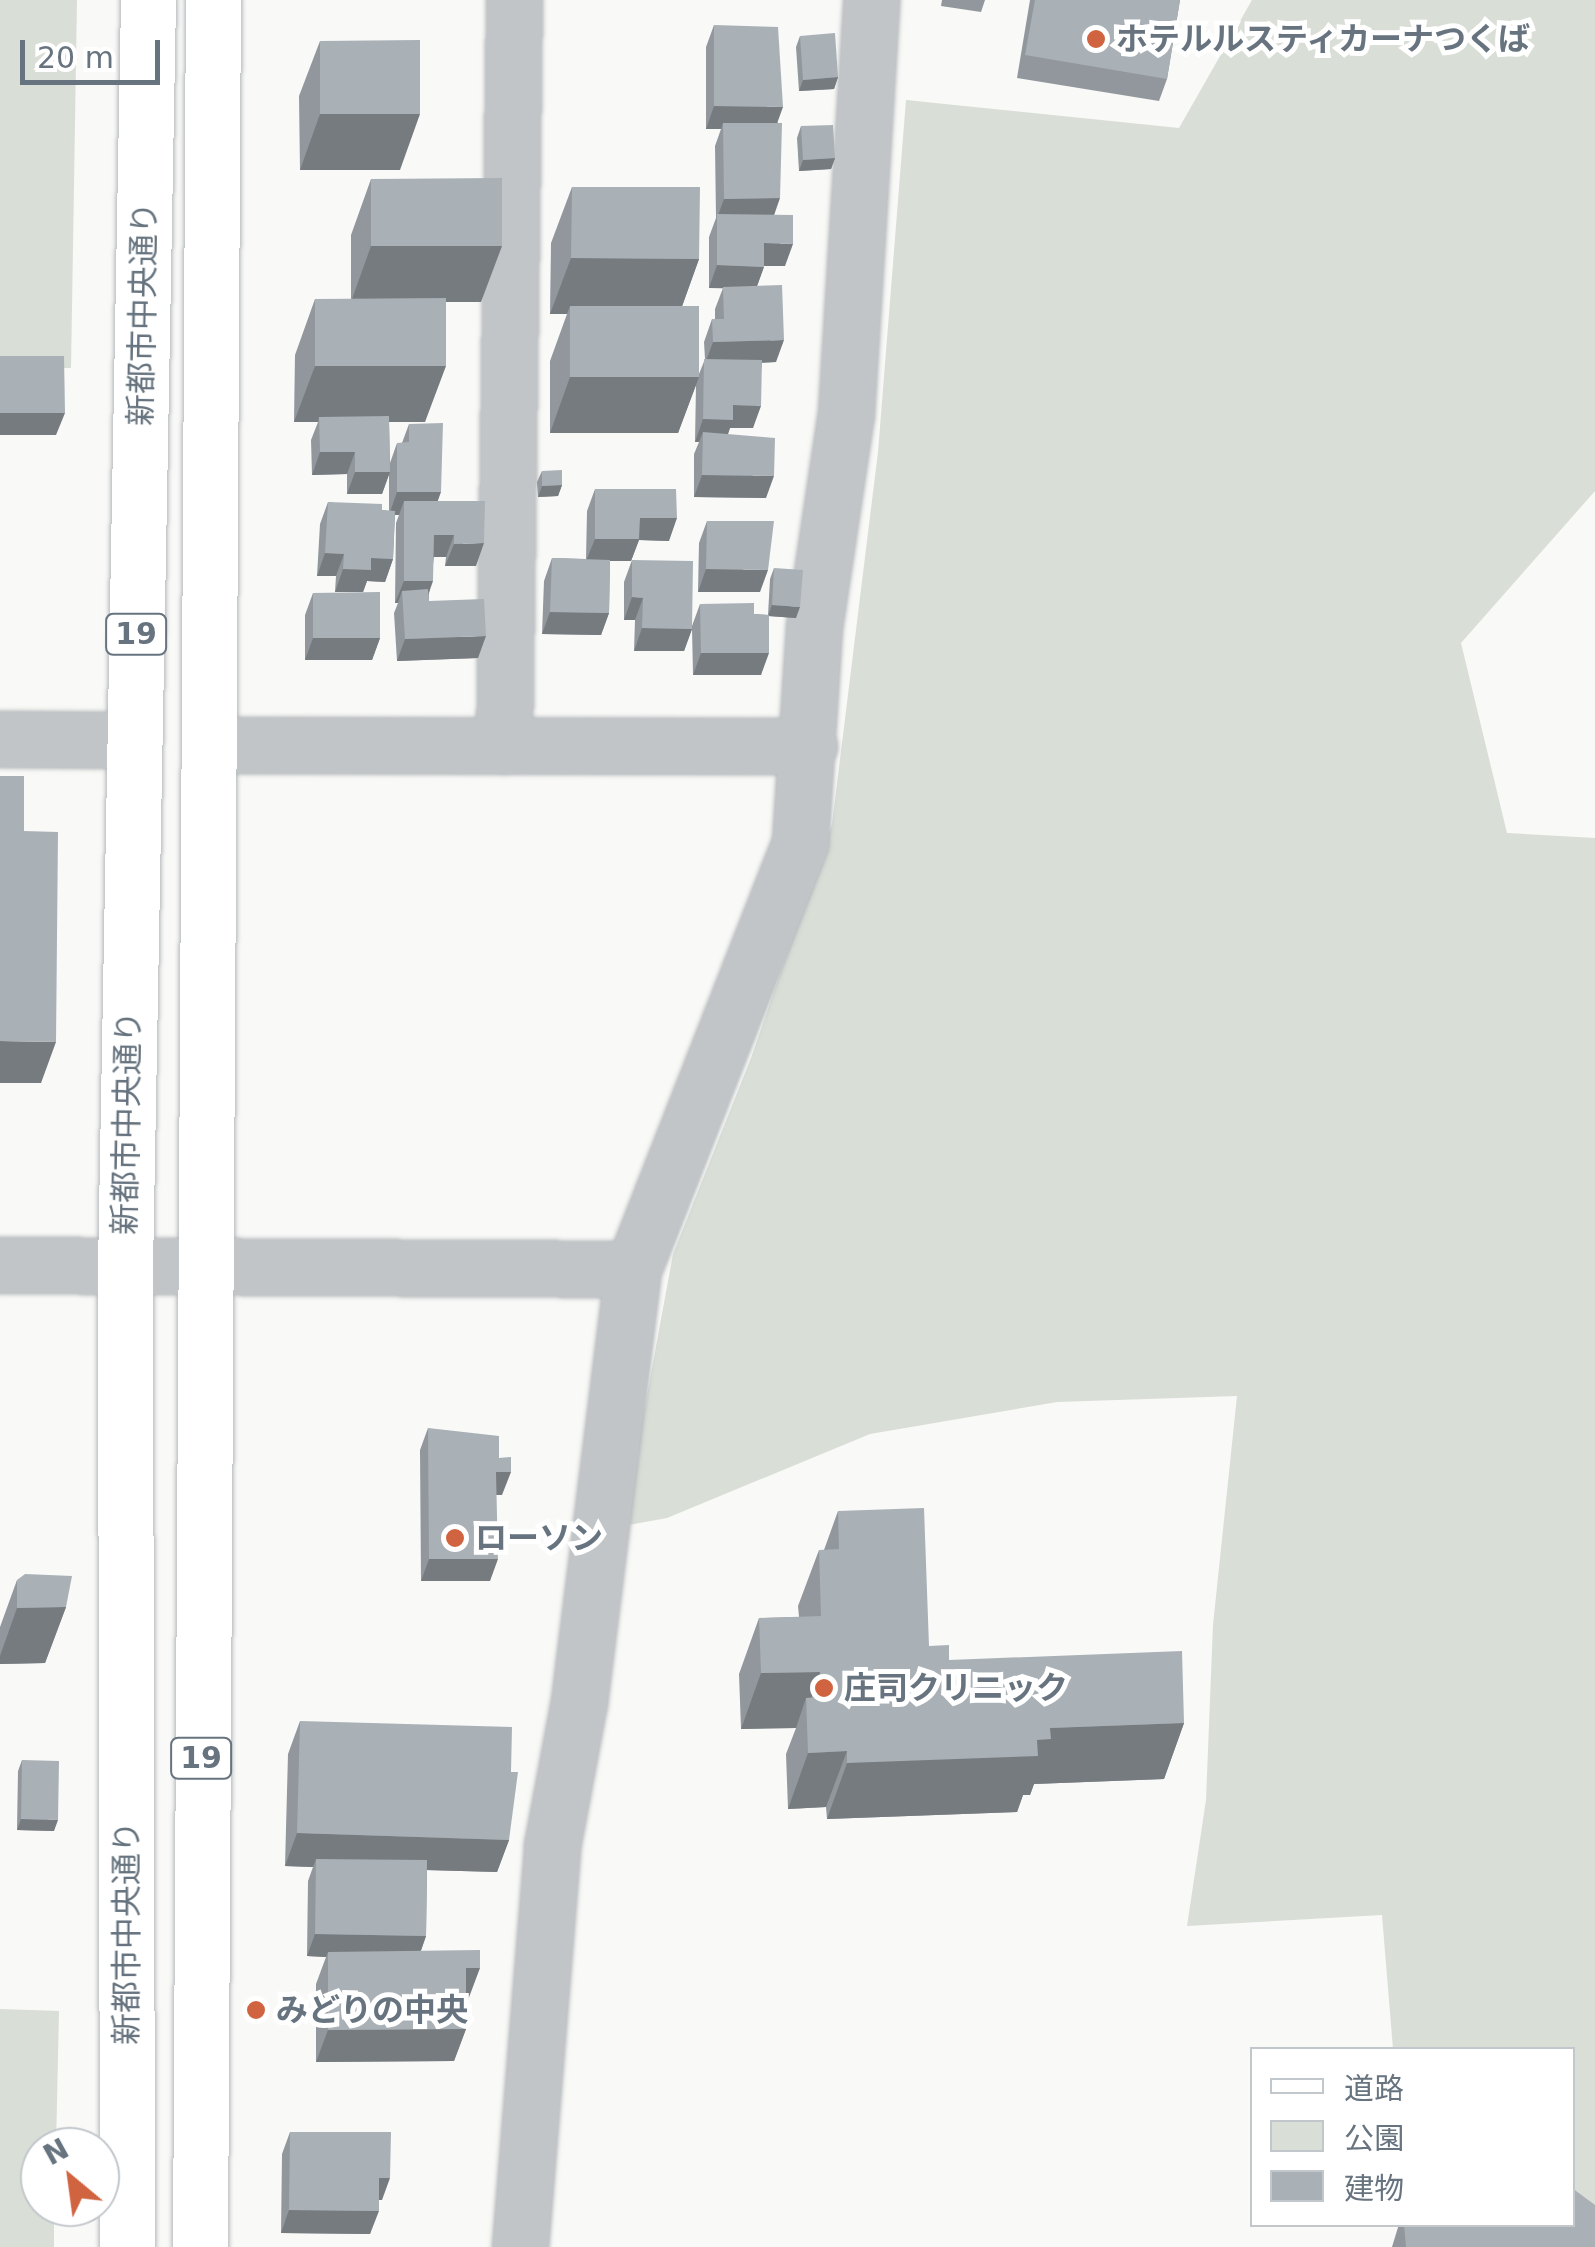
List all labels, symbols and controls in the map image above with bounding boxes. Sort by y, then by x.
scale bar [25,20,165,82]
place label: ホテルルスティカーナつくば [1116,20,1532,58]
marker: ホテルルスティカーナつくば [1085,28,1107,50]
text: 20 m [37,40,114,75]
street label: 新都市中央通り [122,202,164,426]
road number: 19 [104,609,168,659]
street label: 新都市中央通り [106,1011,148,1235]
place label: ローソン [475,1519,603,1557]
marker: ローソン [444,1527,466,1549]
place label: 庄司クリニック [844,1669,1068,1707]
marker: 庄司クリニック [813,1677,835,1699]
road number: 19 [168,1733,234,1783]
street label: 新都市中央通り [108,1821,146,2045]
place label: みどりの中央 [276,1991,468,2029]
marker: みどりの中央 [245,1999,267,2021]
legend [1250,2047,1575,2227]
text: 道路 [1344,2071,1404,2106]
text: 公園 [1344,2121,1404,2156]
north arrow [20,2127,120,2227]
text: N [38,2132,74,2172]
text: 建物 [1344,2171,1404,2206]

